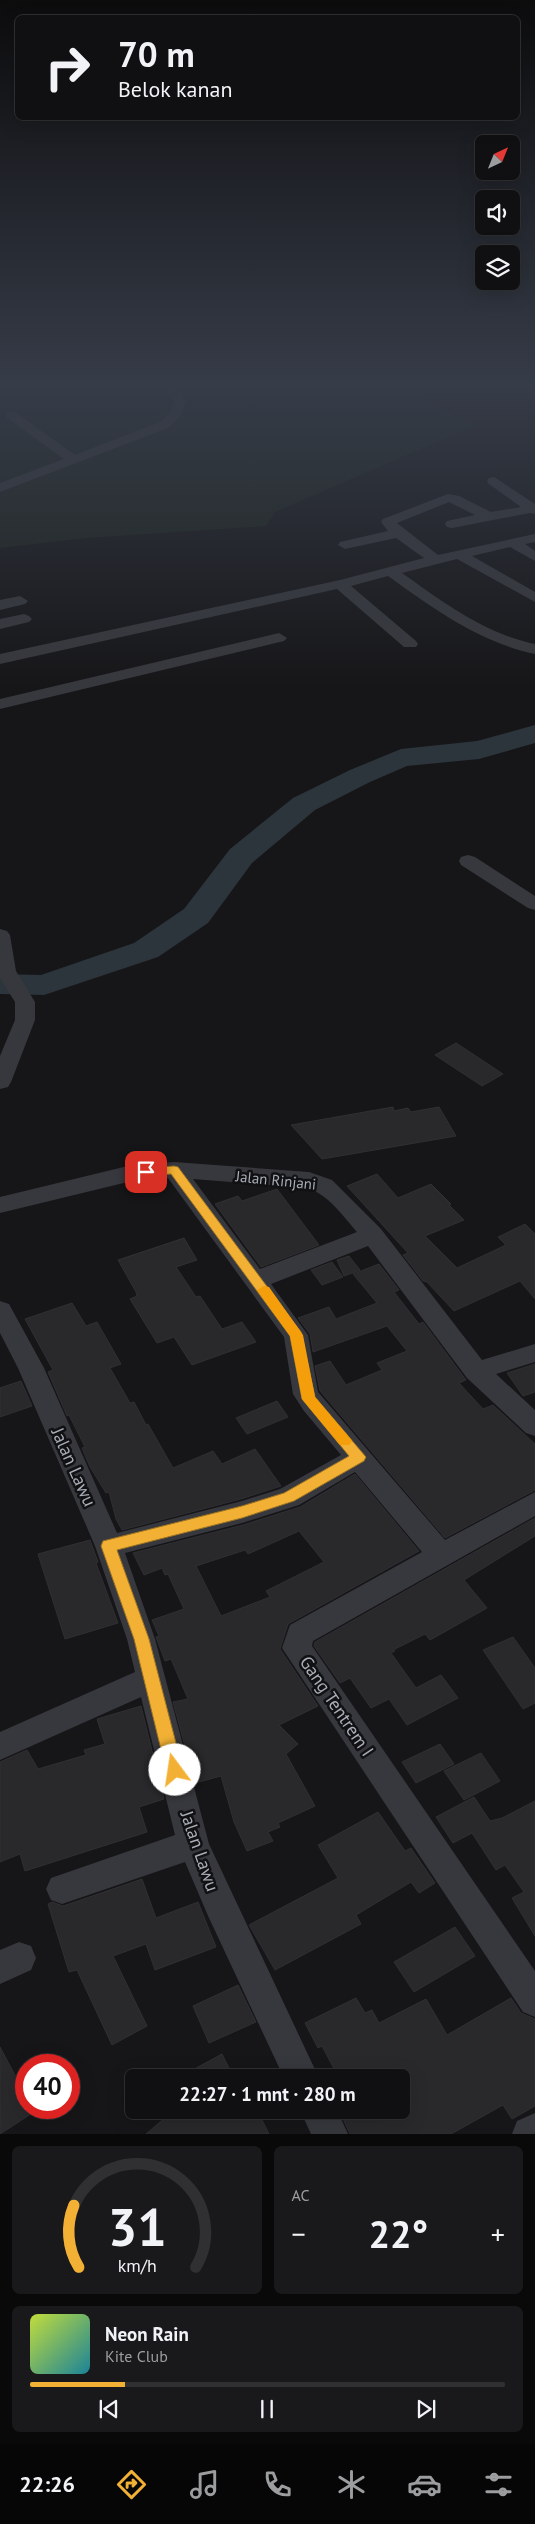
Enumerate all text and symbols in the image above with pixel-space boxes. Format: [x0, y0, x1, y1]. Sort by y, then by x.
text: 70 m [118, 31, 195, 77]
icon: right [35, 35, 100, 100]
text: Belok kanan [118, 75, 232, 103]
north arrow [475, 135, 520, 180]
map controls [475, 135, 520, 290]
button: sound [475, 190, 520, 235]
button: layers [475, 245, 520, 290]
pin [125, 1151, 167, 1193]
icon: arrive [132, 1158, 160, 1186]
street label: Jalan Rinjani [234, 1166, 317, 1194]
street label: Jalan Lawu [46, 1423, 102, 1510]
street label: Gang Tentrem I [295, 1651, 379, 1761]
position arrow [148, 1743, 200, 1795]
street label: Jalan Lawu [175, 1807, 225, 1894]
speed limit sign: 40 [15, 2054, 80, 2119]
text: 22:27 · 1 mnt · 280 m [179, 2082, 356, 2106]
text: AC [292, 2185, 310, 2205]
text: 31 [107, 2193, 166, 2260]
text: 22° [368, 2209, 428, 2258]
text: − [292, 2215, 306, 2252]
text: + [491, 2215, 505, 2252]
text: km/h [117, 2254, 156, 2277]
text: Neon Rain [105, 2322, 189, 2346]
text: Kite Club [105, 2346, 168, 2366]
icon: previous [95, 2395, 123, 2423]
icon: pause [253, 2395, 281, 2423]
icon: next [412, 2395, 440, 2423]
icon: directions [114, 2467, 149, 2502]
icon: music [187, 2467, 222, 2502]
icon: phone [260, 2467, 295, 2502]
icon: climate [334, 2467, 369, 2502]
icon: car [407, 2467, 442, 2502]
icon: filters [481, 2467, 516, 2502]
text: 22:26 [19, 2470, 75, 2498]

